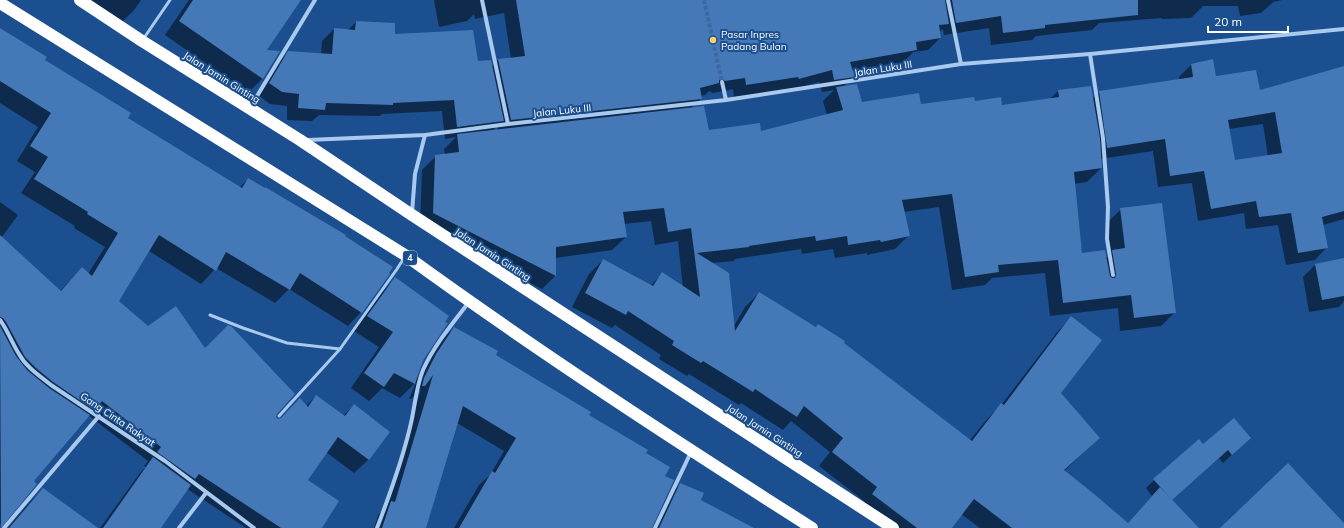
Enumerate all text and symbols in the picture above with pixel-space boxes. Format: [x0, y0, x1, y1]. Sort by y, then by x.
scale bar [1208, 8, 1288, 34]
text: 20 m [1214, 14, 1242, 29]
place label: Pasar Inpres Padang Bulan [721, 28, 787, 53]
marker: Pasar Inpres Padang Bulan [708, 35, 718, 45]
street label: Jalan Jamin Ginting [181, 48, 263, 106]
street label: Jalan Luku III [853, 57, 913, 79]
street label: Jalan Luku III [532, 101, 592, 120]
street label: Jalan Jamin Ginting [452, 225, 533, 284]
road number: 4 [403, 251, 417, 265]
street label: Gang Cinta Rakyat [78, 390, 158, 450]
street label: Jalan Jamin Ginting [724, 401, 805, 460]

